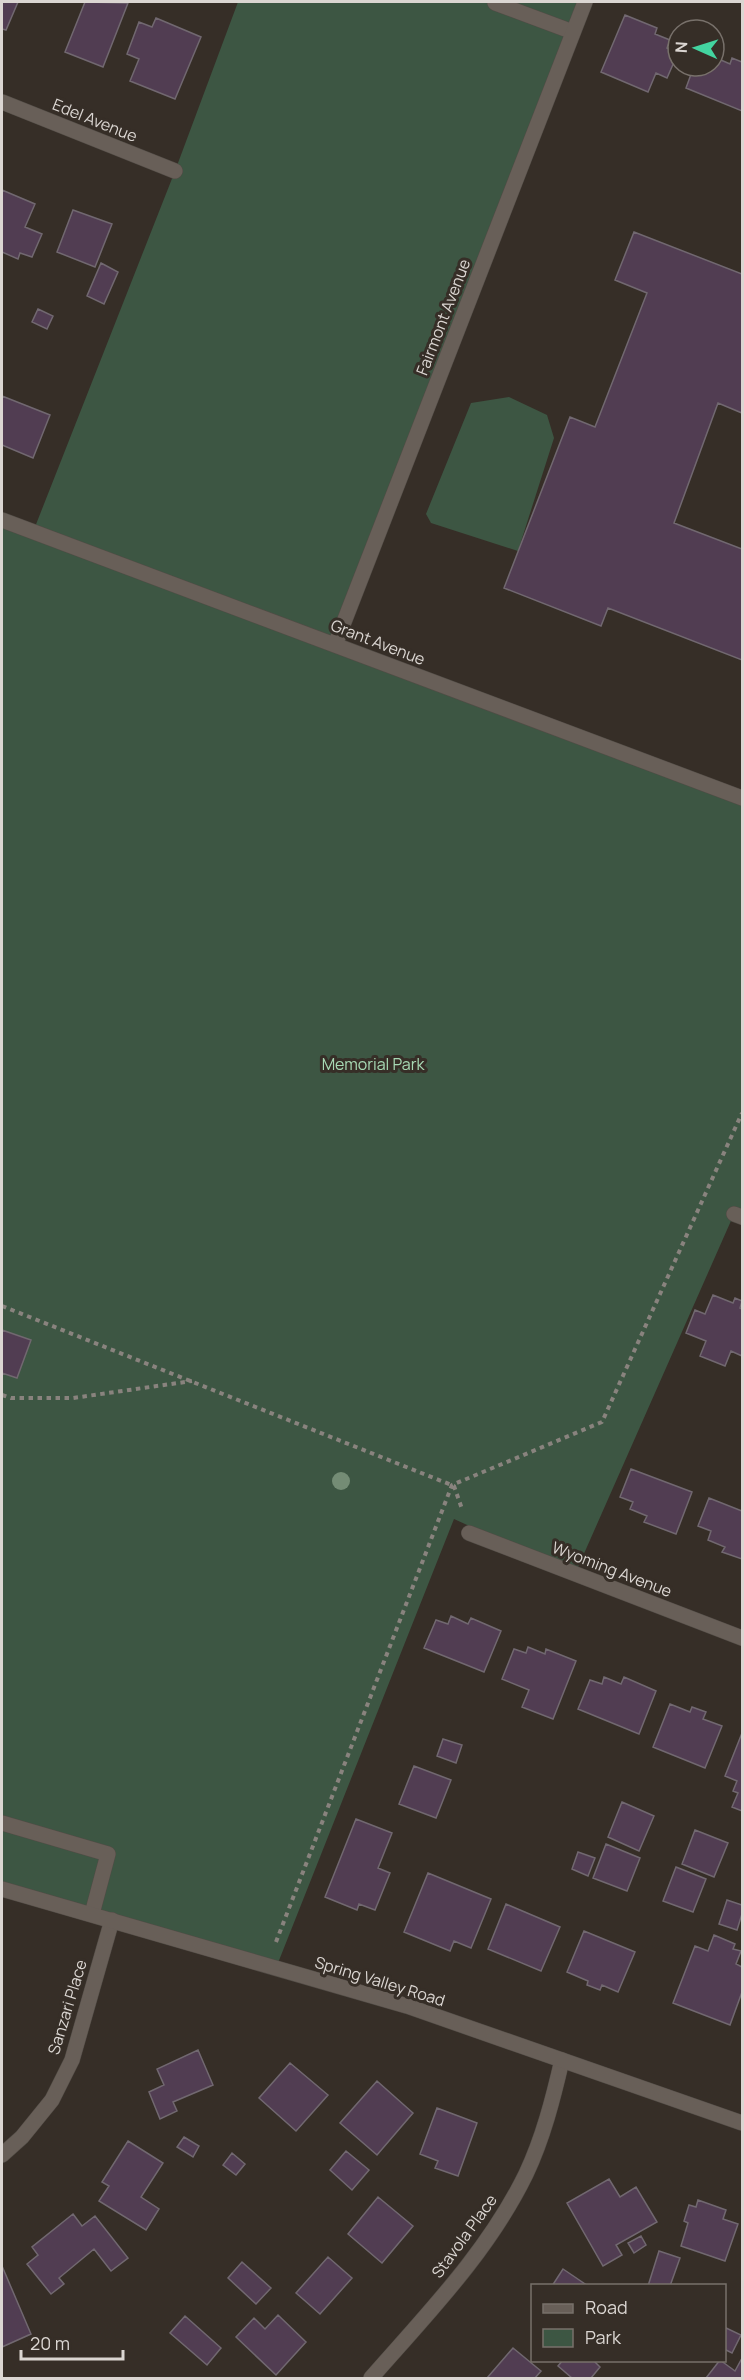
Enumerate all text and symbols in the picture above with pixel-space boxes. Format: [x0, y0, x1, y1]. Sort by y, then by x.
north arrow [666, 18, 726, 78]
text: N [670, 41, 692, 54]
street label: Edel Avenue [49, 93, 141, 147]
street label: Fairmont Avenue [411, 256, 475, 378]
street label: Grant Avenue [328, 614, 428, 670]
park label: Memorial Park [322, 1053, 425, 1075]
street label: Wyoming Avenue [549, 1536, 675, 1602]
street label: Spring Valley Road [312, 1951, 448, 2011]
street label: Sanzari Place [42, 1957, 92, 2057]
street label: Stavola Place [426, 2190, 502, 2282]
legend [531, 2284, 726, 2362]
text: Road [585, 2295, 628, 2319]
scale bar [21, 2323, 123, 2361]
text: Park [585, 2325, 622, 2349]
text: 20 m [30, 2331, 70, 2355]

